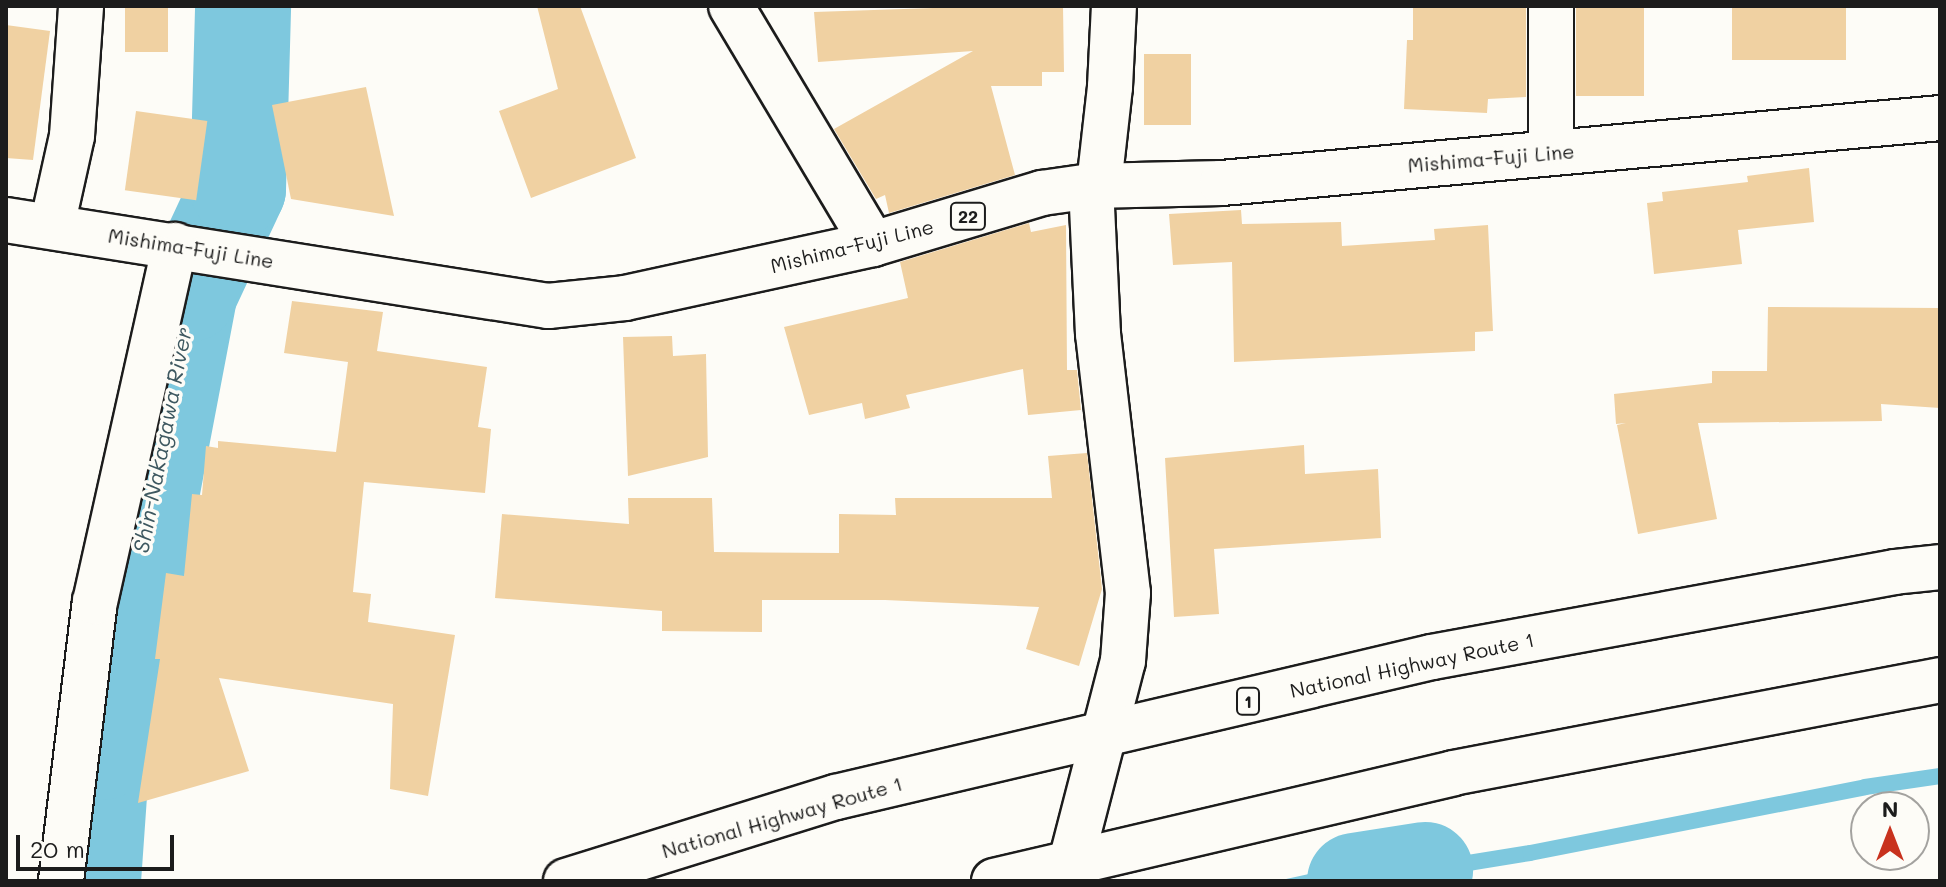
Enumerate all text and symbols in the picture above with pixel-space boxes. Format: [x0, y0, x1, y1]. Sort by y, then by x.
street label: Mishima-Fuji Line [1407, 139, 1575, 177]
road number: 22 [948, 202, 988, 230]
street label: Mishima-Fuji Line [768, 214, 936, 278]
street label: Mishima-Fuji Line [106, 223, 276, 273]
water label: Shin-Nakagawa River [127, 325, 197, 555]
street label: National Highway Route 1 [1288, 627, 1536, 703]
road number: 1 [1236, 687, 1260, 715]
street label: National Highway Route 1 [659, 771, 905, 863]
north arrow [1850, 791, 1930, 871]
text: N [1882, 794, 1898, 823]
scale bar [20, 819, 178, 869]
text: 20 m [30, 833, 85, 864]

